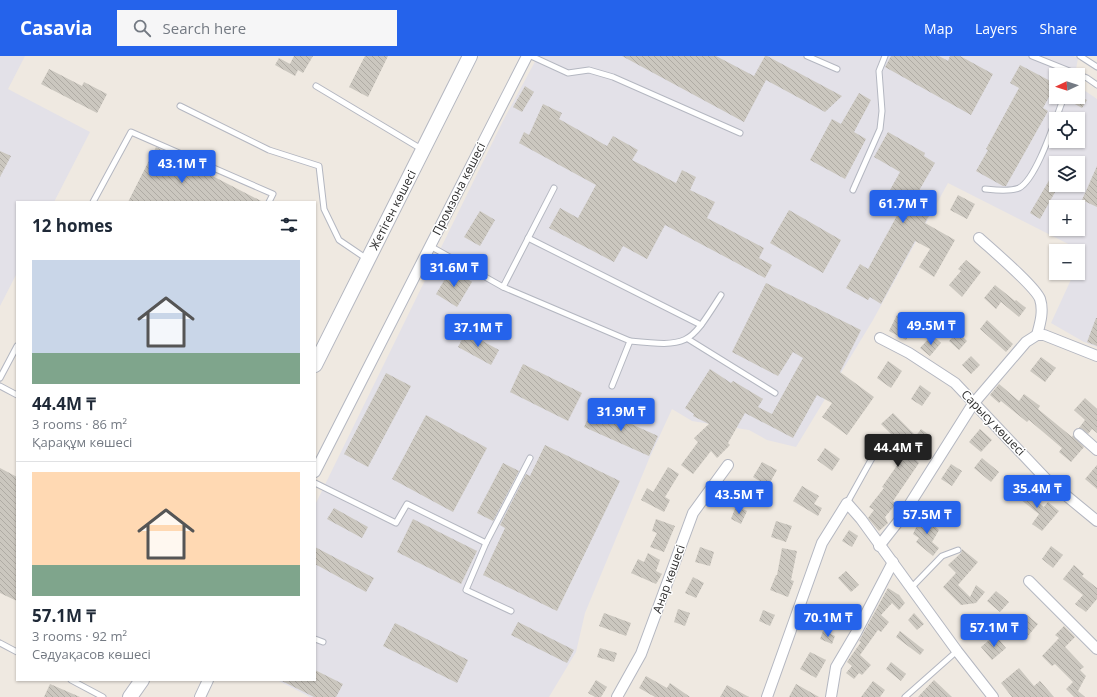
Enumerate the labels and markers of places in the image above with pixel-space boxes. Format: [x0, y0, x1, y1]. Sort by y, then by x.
pin: 43.1M ₸ [145, 150, 219, 184]
pin: 61.7M ₸ [866, 190, 940, 224]
pin: 31.6M ₸ [417, 254, 491, 288]
pin: 49.5M ₸ [894, 312, 968, 346]
pin: 37.1M ₸ [441, 314, 515, 348]
pin: 31.9M ₸ [584, 398, 658, 432]
pin: 44.4M ₸ [861, 434, 935, 468]
pin: 35.4M ₸ [1000, 475, 1074, 509]
pin: 43.5M ₸ [702, 481, 776, 515]
pin: 57.5M ₸ [890, 501, 964, 535]
pin: 70.1M ₸ [791, 604, 865, 638]
pin: 57.1M ₸ [957, 614, 1031, 648]

